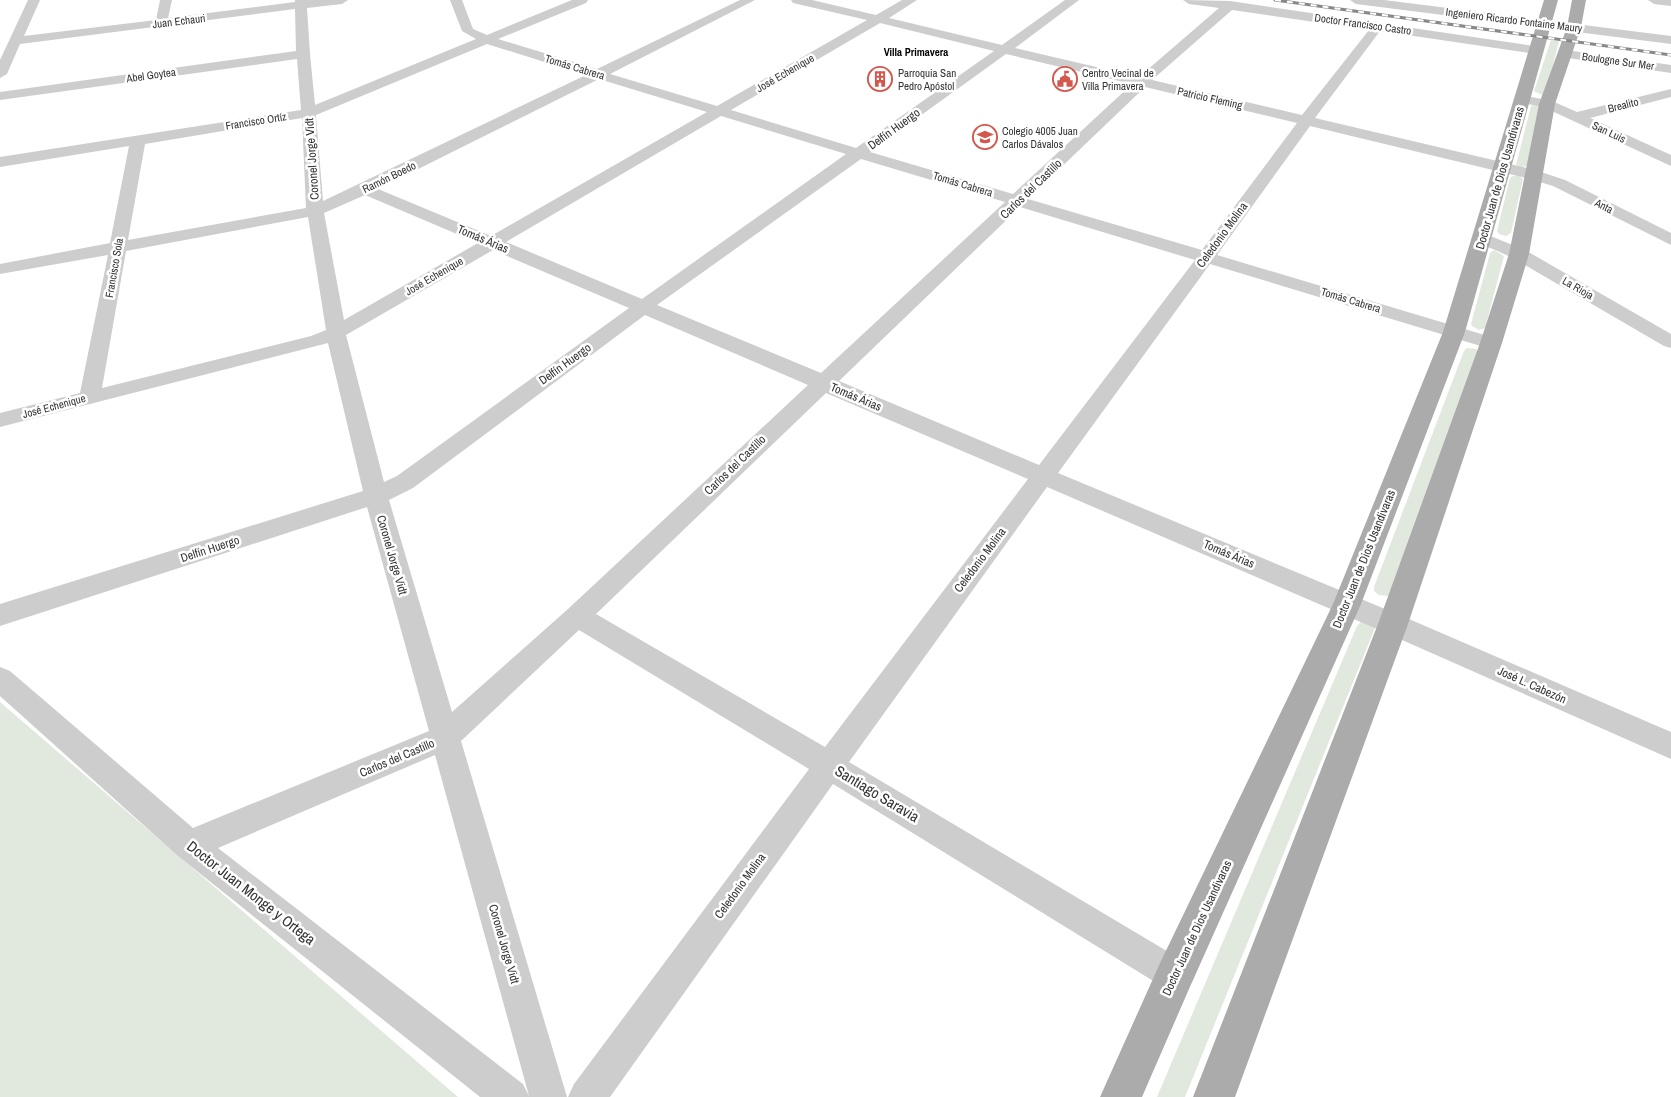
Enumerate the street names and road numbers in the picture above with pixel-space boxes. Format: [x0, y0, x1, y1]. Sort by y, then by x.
street label: Ingeniero Ricardo Fontaine Maury [1445, 5, 1584, 35]
street label: Doctor Francisco Castro [1314, 10, 1412, 38]
street label: Juan Echauri [152, 11, 206, 31]
street label: Boulogne Sur Mer [1581, 49, 1655, 73]
street label: Tomás Cabrera [543, 51, 607, 83]
street label: José Echenique [753, 51, 817, 95]
street label: Abel Goytea [124, 65, 177, 86]
street label: Patricio Fleming [1176, 84, 1244, 112]
street label: Brealito [1606, 94, 1640, 116]
street label: Delfín Huergo [865, 105, 923, 153]
street label: Doctor Juan de Dios Usandivaras [1472, 105, 1528, 251]
street label: Francisco Ortíz [224, 109, 288, 133]
street label: Coronel Jorge Vidt [301, 117, 323, 200]
street label: San Luis [1590, 118, 1629, 146]
street label: Carlos del Castillo [997, 156, 1065, 222]
street label: Ramón Boedo [360, 158, 418, 196]
street label: Tomás Cabrera [931, 168, 995, 200]
street label: Anta [1592, 195, 1615, 216]
street label: Celedonio Molina [1193, 199, 1251, 271]
street label: Tomás Árias [455, 221, 511, 257]
street label: Francisco Sola [102, 237, 126, 299]
street label: José Echenique [402, 254, 466, 298]
street label: La Rioja [1560, 274, 1596, 302]
street label: Tomás Cabrera [1319, 284, 1383, 316]
street label: Delfín Huergo [536, 340, 594, 388]
street label: Tomás Árias [828, 379, 884, 415]
street label: José Echenique [21, 391, 87, 421]
street label: Carlos del Castillo [701, 432, 769, 498]
street label: Doctor Juan de Dios Usandivaras [1329, 487, 1399, 630]
street label: Coronel Jorge Vidt [373, 513, 411, 597]
street label: Celedonio Molina [950, 524, 1010, 596]
street label: Delfín Huergo [179, 532, 241, 566]
street label: Tomás Árias [1201, 536, 1257, 572]
street label: José L. Cabezón [1495, 663, 1569, 707]
street label: Carlos del Castillo [357, 735, 437, 781]
street label: Santiago Saravia [831, 760, 924, 827]
street label: Doctor Juan Monge y Ortega [183, 836, 320, 950]
street label: Celedonio Molina [711, 850, 769, 922]
street label: Doctor Juan de Dios Usandivaras [1159, 858, 1235, 998]
street label: Coronel Jorge Vidt [485, 902, 523, 986]

